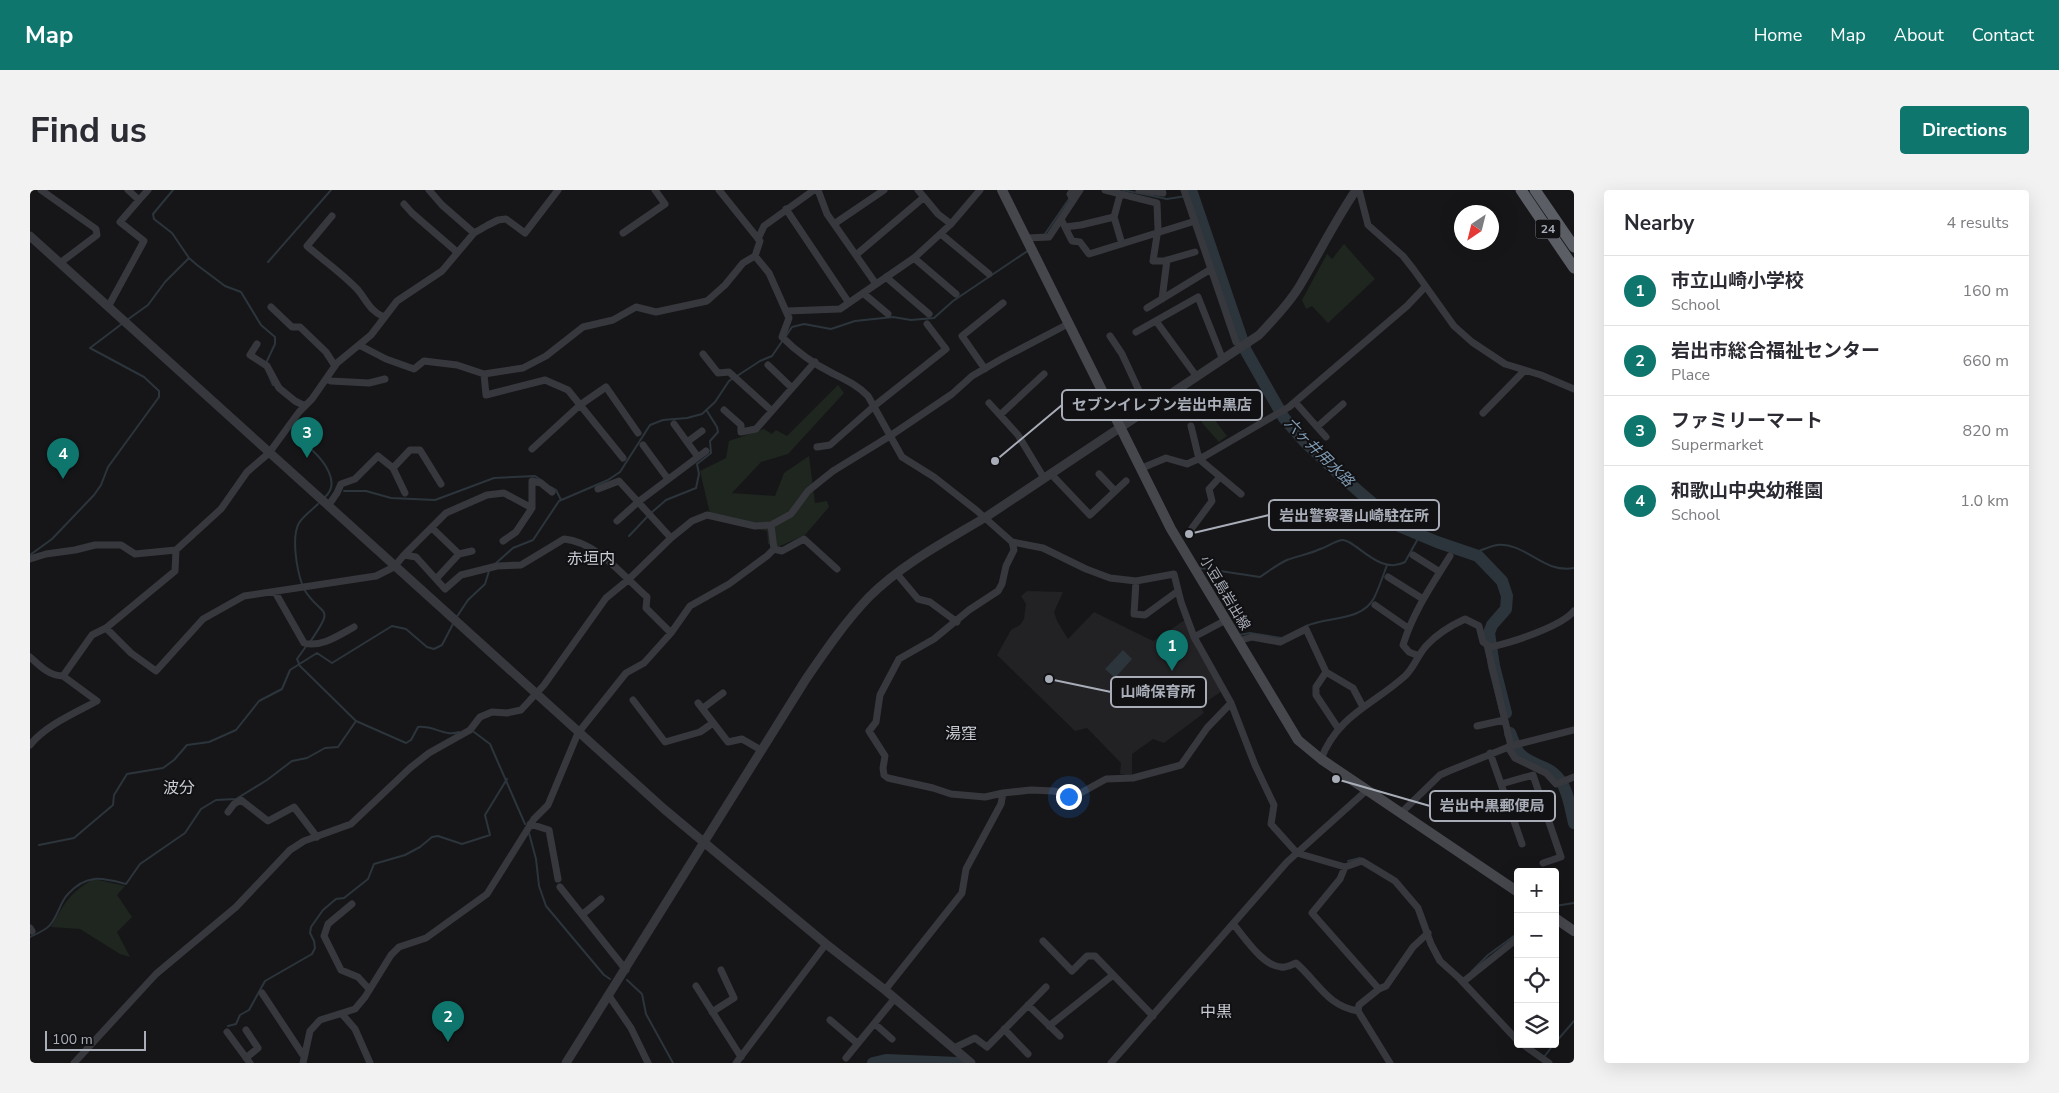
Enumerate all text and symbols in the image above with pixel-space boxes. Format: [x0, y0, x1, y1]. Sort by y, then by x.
text: Map [25, 19, 73, 51]
text: Home [1754, 23, 1802, 47]
text: Map [1830, 23, 1866, 47]
text: About [1894, 23, 1944, 47]
text: Contact [1972, 23, 2034, 47]
button: Directions [1900, 106, 2029, 154]
text: Find us [30, 107, 147, 154]
north arrow [1454, 205, 1499, 250]
text: Nearby [1624, 209, 1694, 237]
text: 4 results [1947, 212, 2009, 234]
road number: 24 [1536, 220, 1560, 238]
text: 市立山崎小学校 [1671, 268, 1804, 294]
text: 1 [1635, 280, 1645, 302]
text: 160 m [1962, 280, 2009, 302]
text: School [1671, 294, 1720, 316]
text: 岩出市総合福祉センター [1671, 338, 1880, 364]
text: 2 [1635, 350, 1645, 372]
text: 660 m [1962, 350, 2009, 372]
text: Place [1671, 364, 1710, 386]
callout: セブンイレブン岩出中黒店 [1062, 390, 1262, 420]
text: セブンイレブン岩出中黒店 [1072, 395, 1252, 415]
text: ファミリーマート [1671, 408, 1823, 434]
water label: 六ヶ井用水路 [1280, 413, 1359, 492]
pin: 3 [291, 417, 323, 458]
text: 3 [1635, 420, 1645, 442]
text: 820 m [1962, 420, 2009, 442]
text: Supermarket [1671, 434, 1763, 456]
pin: 4 [47, 438, 79, 479]
text: 和歌山中央幼稚園 [1671, 478, 1823, 504]
text: 4 [1635, 490, 1645, 512]
text: 1.0 km [1960, 490, 2009, 512]
callout: 岩出警察署山崎駐在所 [1269, 500, 1439, 530]
text: School [1671, 504, 1720, 526]
text: 岩出警察署山崎駐在所 [1279, 506, 1429, 526]
district label: 赤垣内 [567, 548, 615, 570]
street label: 小豆島岩出線 [1195, 552, 1255, 634]
pin: 1 [1156, 630, 1188, 671]
callout: 山崎保育所 [1111, 677, 1206, 707]
text: 山崎保育所 [1120, 682, 1196, 702]
district label: 湯窪 [945, 723, 977, 745]
district label: 波分 [163, 777, 195, 799]
your location [1056, 784, 1082, 810]
callout: 岩出中黒郵便局 [1430, 791, 1555, 821]
text: 岩出中黒郵便局 [1439, 796, 1545, 816]
map controls [1514, 868, 1559, 1048]
button: + [1514, 868, 1559, 913]
button: − [1514, 913, 1559, 958]
button: locate [1514, 958, 1559, 1003]
pin: 2 [432, 1001, 464, 1042]
district label: 中黒 [1200, 1001, 1232, 1023]
button: layers [1514, 1003, 1559, 1048]
scale bar [45, 1028, 146, 1051]
text: 100 m [52, 1030, 93, 1049]

